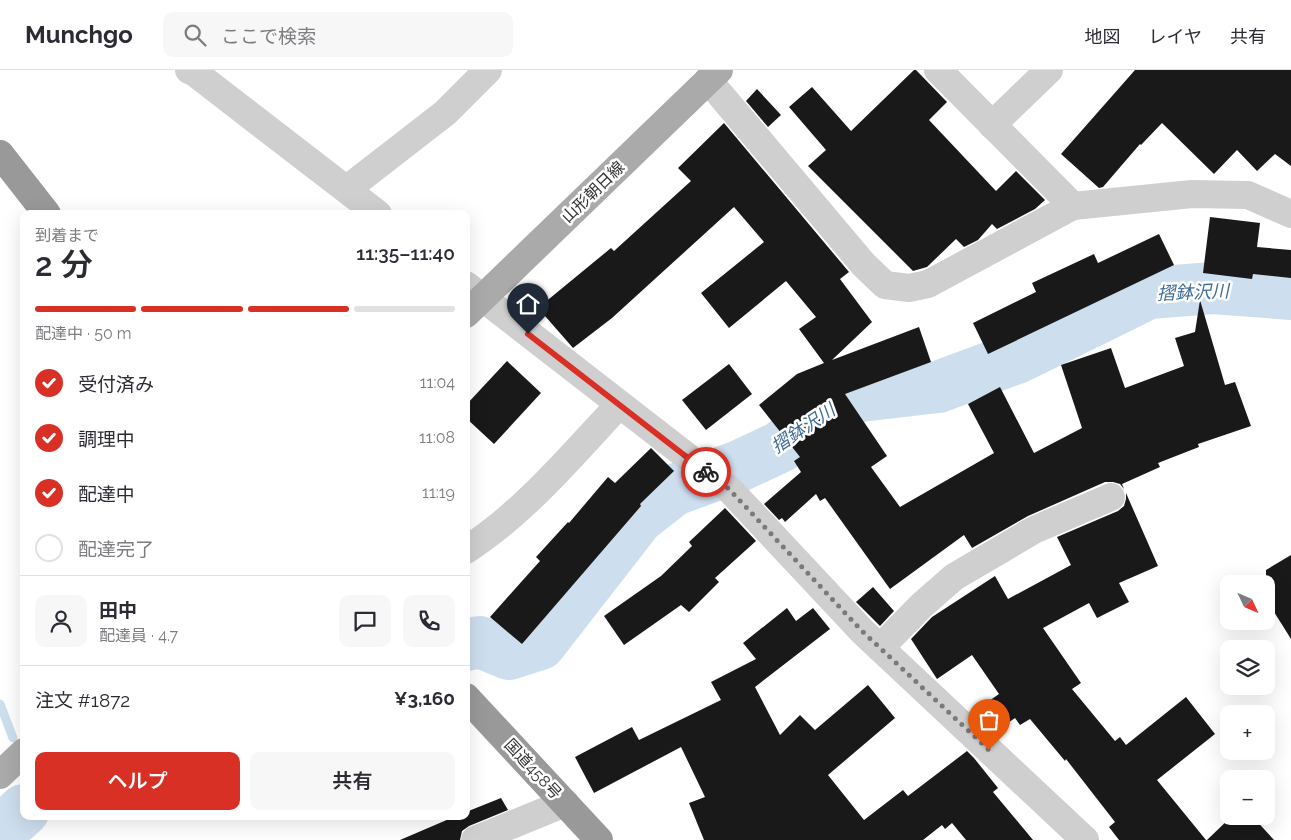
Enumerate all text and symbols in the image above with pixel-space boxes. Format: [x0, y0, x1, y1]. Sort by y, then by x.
search box [163, 12, 513, 57]
text: Munchgo [25, 20, 133, 49]
icon: search [181, 21, 209, 49]
text: ここで検索 [221, 25, 316, 47]
text: 地図 [1085, 26, 1121, 47]
text: レイヤ [1149, 26, 1202, 47]
text: 共有 [1230, 26, 1266, 47]
street label: 山形朝日線 [558, 157, 628, 227]
text: 到着まで [35, 226, 99, 245]
text: 11:35–11:40 [356, 242, 455, 264]
text: 2 分 [35, 246, 92, 283]
water label: 摺鉢沢川 [1157, 280, 1231, 304]
pin [507, 283, 549, 334]
icon: home [514, 290, 542, 318]
text: 配達中 · 50 m [35, 324, 131, 343]
icon: check [35, 369, 63, 397]
text: 受付済み [78, 373, 154, 395]
text: 11:04 [420, 373, 455, 392]
water label: 摺鉢沢川 [767, 398, 840, 457]
icon: check [35, 424, 63, 452]
text: 調理中 [78, 428, 135, 450]
text: 11:08 [419, 428, 455, 447]
courier [681, 447, 731, 497]
icon: bike [692, 458, 720, 486]
icon: check [35, 479, 63, 507]
text: 配達中 [78, 483, 135, 505]
text: 11:19 [422, 483, 455, 502]
text: 配達完了 [78, 538, 154, 560]
north arrow [1220, 575, 1275, 630]
map controls [1220, 575, 1275, 825]
button: person [35, 595, 87, 647]
button: chat [339, 595, 391, 647]
button: phone [403, 595, 455, 647]
text: 田中 [99, 599, 137, 621]
text: 配達員 · 4.7 [99, 626, 178, 645]
button: layers [1220, 640, 1275, 695]
text: ¥3,160 [394, 687, 455, 709]
text: 注文 #1872 [35, 689, 130, 711]
pin [968, 699, 1010, 750]
button: + [1220, 705, 1275, 760]
icon: bag [975, 706, 1003, 734]
street label: 国道458号 [500, 735, 566, 803]
button: ヘルプ [35, 752, 240, 810]
button: 共有 [250, 752, 455, 810]
button: − [1220, 770, 1275, 825]

